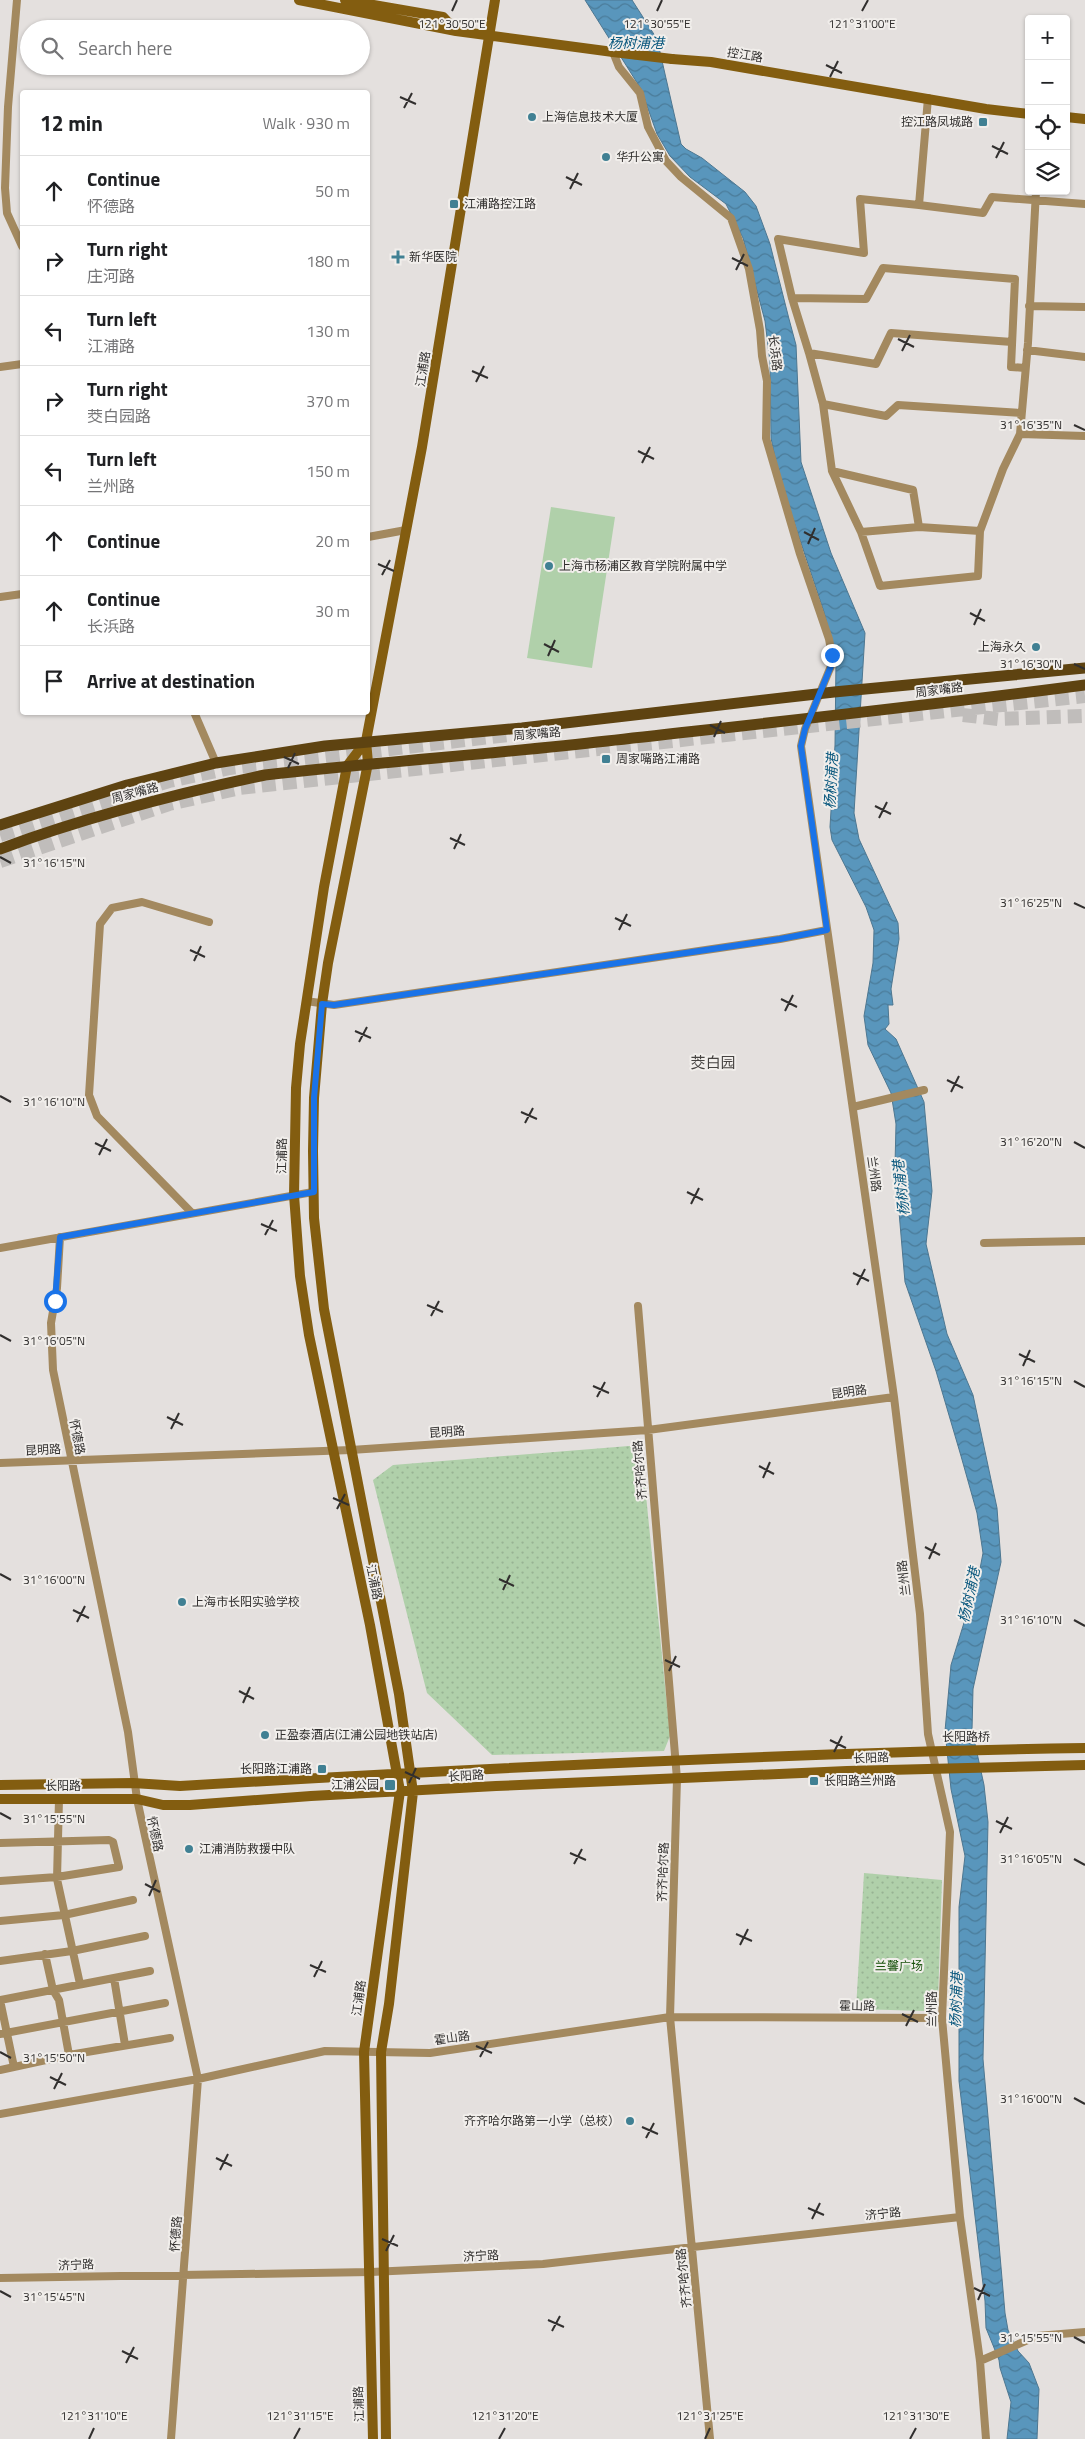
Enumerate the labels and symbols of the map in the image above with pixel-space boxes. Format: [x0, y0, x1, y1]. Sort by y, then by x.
text: 121°30'50"E [418, 14, 486, 33]
text: 121°30'55"E [623, 14, 691, 33]
text: 121°31'00"E [828, 14, 896, 33]
water label: 杨树浦港 [608, 32, 666, 53]
street label: 控江路 [726, 42, 764, 67]
place label: 上海信息技术大厦 [542, 107, 638, 126]
marker: 上海信息技术大厦 [526, 111, 538, 123]
place label: 控江路凤城路 [901, 112, 973, 131]
marker: 控江路凤城路 [977, 116, 989, 128]
place label: 华升公寓 [616, 147, 664, 166]
marker: 华升公寓 [600, 151, 612, 163]
place label: 江浦路控江路 [464, 194, 536, 213]
marker: 江浦路控江路 [448, 198, 460, 210]
place label: 新华医院 [409, 247, 457, 266]
marker: 新华医院 [391, 250, 405, 264]
street label: 长浜路 [764, 334, 787, 372]
street label: 江浦路 [410, 350, 435, 388]
text: 31°16'35"N [1000, 415, 1062, 434]
place label: 上海市杨浦区教育学院附属中学 [559, 556, 727, 575]
marker: 上海市杨浦区教育学院附属中学 [543, 560, 555, 572]
place label: 上海永久 [978, 637, 1026, 656]
marker: 上海永久 [1030, 641, 1042, 653]
route end [821, 644, 844, 667]
text: 31°16'30"N [1000, 654, 1062, 673]
street label: 周家嘴路 [914, 677, 964, 702]
street label: 周家嘴路 [512, 722, 562, 745]
place label: 周家嘴路江浦路 [616, 749, 700, 768]
water label: 杨树浦港 [819, 750, 843, 809]
marker: 周家嘴路江浦路 [600, 753, 612, 765]
street label: 周家嘴路 [109, 777, 161, 808]
text: 31°16'15"N [23, 853, 85, 872]
text: 31°16'25"N [1000, 893, 1062, 912]
district label: 茭白园 [690, 1051, 736, 1074]
text: 31°16'10"N [23, 1092, 85, 1111]
text: 31°16'20"N [1000, 1132, 1062, 1151]
street label: 江浦路 [272, 1138, 291, 1174]
street label: 兰州路 [863, 1155, 886, 1193]
water label: 杨树浦港 [887, 1157, 914, 1217]
route start [44, 1290, 67, 1313]
text: 31°16'05"N [23, 1331, 85, 1350]
text: 31°16'15"N [1000, 1371, 1062, 1390]
street label: 昆明路 [830, 1380, 868, 1403]
street label: 怀德路 [65, 1417, 90, 1456]
street label: 昆明路 [428, 1421, 466, 1442]
street label: 昆明路 [24, 1439, 61, 1460]
street label: 齐齐哈尔路 [627, 1439, 652, 1501]
street label: 兰州路 [892, 1559, 915, 1597]
street label: 江浦路 [361, 1562, 388, 1601]
water label: 杨树浦港 [952, 1563, 985, 1624]
text: 31°16'00"N [23, 1570, 85, 1589]
place label: 上海市长阳实验学校 [192, 1592, 300, 1611]
marker: 上海市长阳实验学校 [176, 1596, 188, 1608]
text: 31°16'10"N [1000, 1610, 1062, 1629]
place label: 正盈泰酒店(江浦公园地铁站店) [275, 1725, 437, 1744]
street label: 长阳路桥 [942, 1727, 990, 1746]
marker: 正盈泰酒店(江浦公园地铁站店) [259, 1729, 271, 1741]
street label: 长阳路 [853, 1747, 889, 1768]
place label: 长阳路江浦路 [240, 1759, 312, 1778]
marker: 长阳路江浦路 [316, 1763, 328, 1775]
street label: 长阳路 [447, 1765, 485, 1786]
place label: 长阳路兰州路 [824, 1771, 896, 1790]
place label: 江浦公园 [331, 1775, 379, 1794]
marker: 长阳路兰州路 [808, 1775, 820, 1787]
street label: 长阳路 [45, 1776, 81, 1795]
marker: 江浦公园 [383, 1778, 397, 1792]
text: 31°15'55"N [23, 1809, 85, 1828]
street label: 怀德路 [142, 1814, 169, 1853]
place label: 江浦消防救援中队 [199, 1839, 295, 1858]
street label: 齐齐哈尔路 [652, 1842, 673, 1902]
marker: 江浦消防救援中队 [183, 1843, 195, 1855]
text: 31°16'05"N [1000, 1849, 1062, 1868]
park label: 兰馨广场 [875, 1956, 923, 1975]
water label: 杨树浦港 [944, 1970, 967, 2028]
street label: 江浦路 [347, 1979, 370, 2017]
street label: 兰州路 [922, 1991, 941, 2027]
street label: 霍山路 [839, 1996, 875, 2015]
street label: 霍山路 [433, 2026, 471, 2049]
text: 31°15'50"N [23, 2048, 85, 2067]
text: 31°16'00"N [1000, 2089, 1062, 2108]
place label: 齐齐哈尔路第一小学（总校） [464, 2111, 620, 2130]
marker: 齐齐哈尔路第一小学（总校） [624, 2115, 636, 2127]
street label: 济宁路 [864, 2202, 902, 2225]
street label: 怀德路 [165, 2215, 186, 2253]
street label: 济宁路 [462, 2245, 499, 2266]
street label: 齐齐哈尔路 [671, 2247, 696, 2309]
street label: 济宁路 [58, 2254, 94, 2275]
text: 31°15'45"N [23, 2287, 85, 2306]
text: 31°15'55"N [1000, 2328, 1062, 2347]
street label: 江浦路 [348, 2386, 369, 2422]
text: 121°31'10"E [60, 2406, 128, 2425]
text: 121°31'15"E [266, 2406, 334, 2425]
text: 121°31'20"E [471, 2406, 539, 2425]
text: 121°31'25"E [676, 2406, 744, 2425]
text: 121°31'30"E [882, 2406, 950, 2425]

